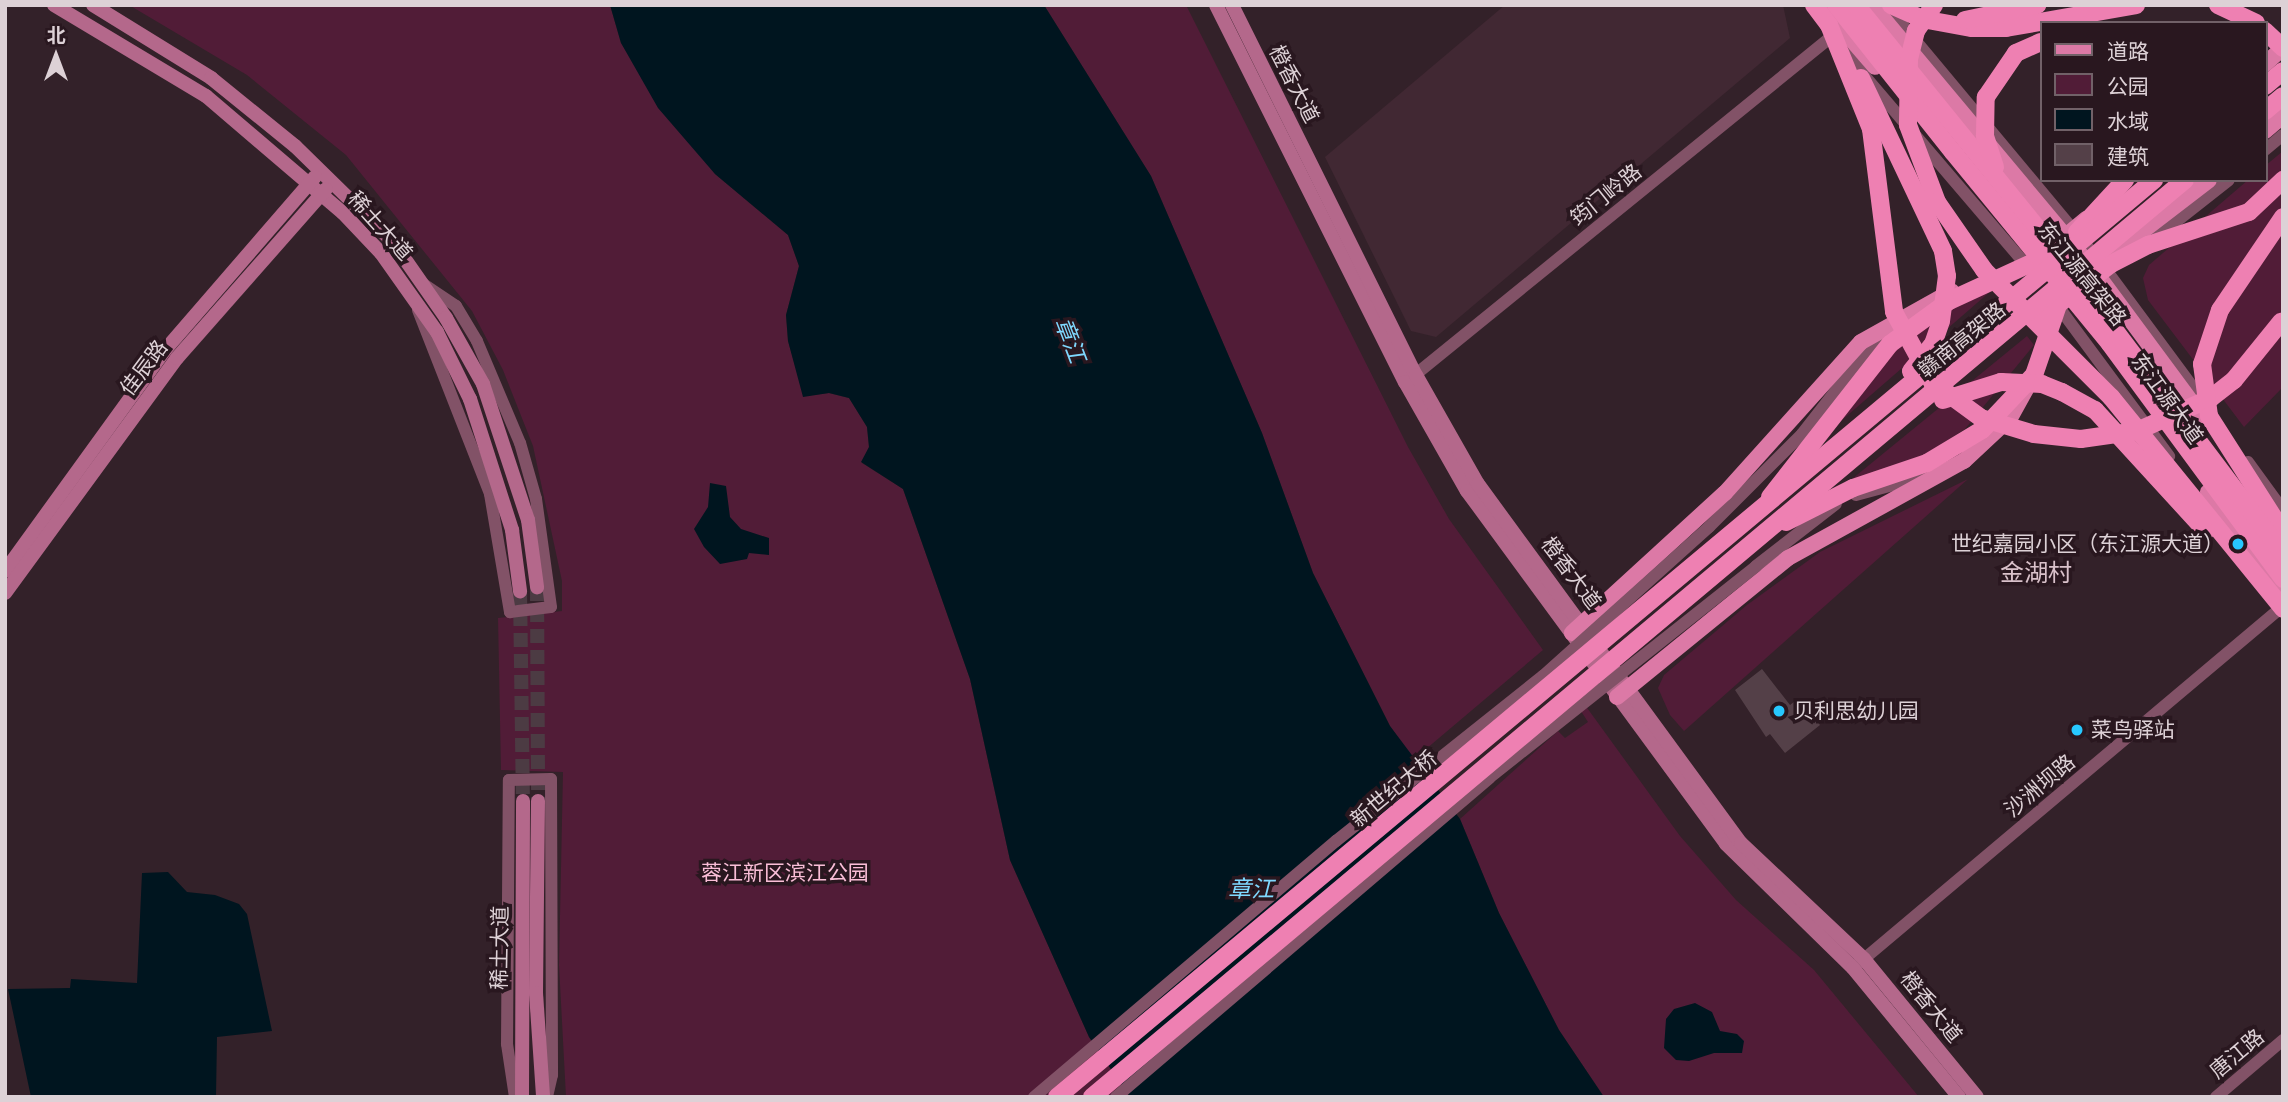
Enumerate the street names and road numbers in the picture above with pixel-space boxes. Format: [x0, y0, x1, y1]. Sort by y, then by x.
street label: 橙香大道 [1264, 41, 1324, 127]
street label: 筠门岭路 [1565, 159, 1647, 231]
street label: 稀土大道 [343, 186, 417, 266]
street label: 东江源高架路 [2033, 217, 2131, 331]
street label: 赣南高架路 [1913, 297, 2011, 383]
street label: 佳辰路 [115, 335, 173, 401]
street label: 东江源大道 [2126, 349, 2208, 449]
street label: 橙香大道 [1536, 532, 1606, 614]
street label: 新世纪大桥 [1346, 746, 1442, 832]
street label: 沙洲坝路 [2000, 749, 2080, 823]
street label: 稀土大道 [487, 906, 513, 990]
street label: 橙香大道 [1895, 966, 1967, 1048]
street label: 唐江路 [2205, 1024, 2269, 1084]

